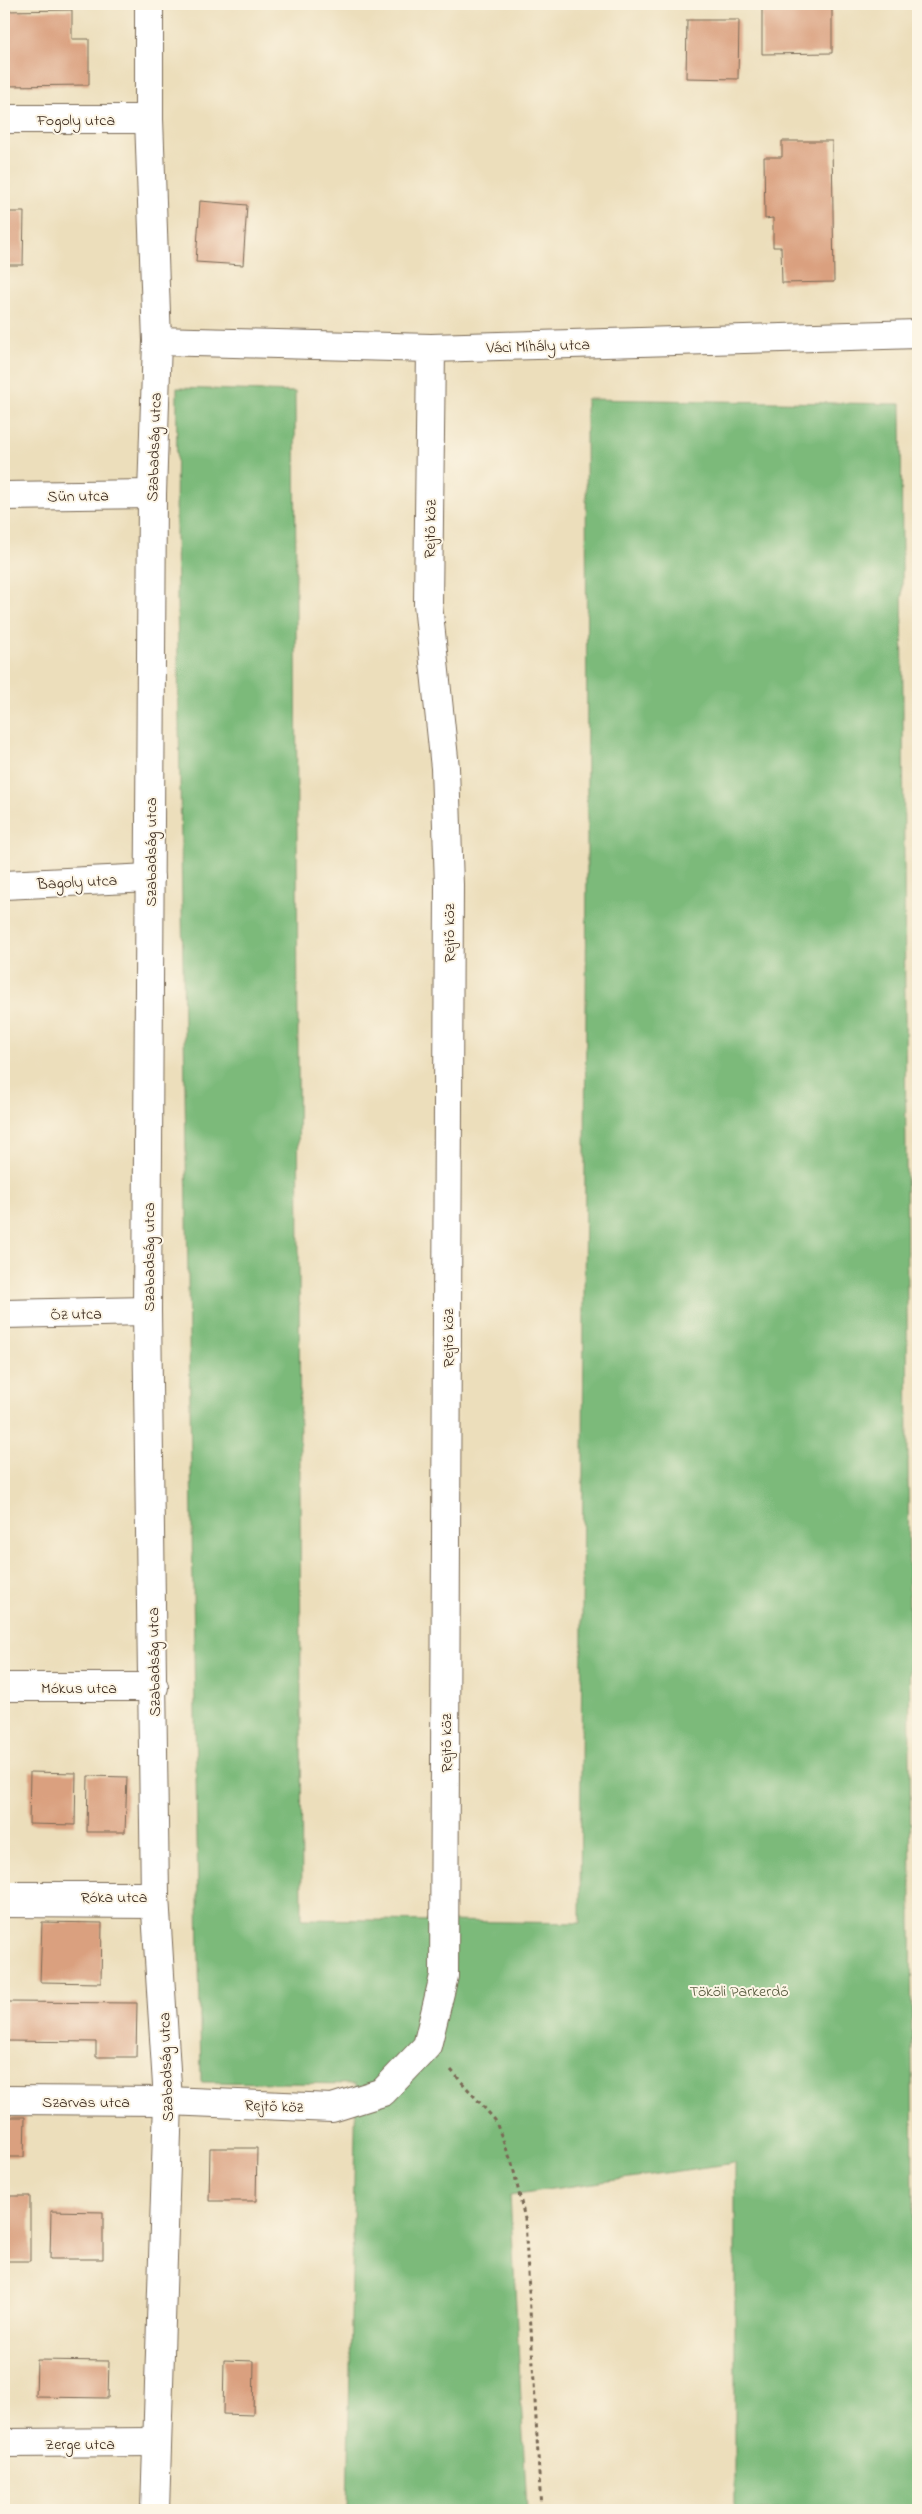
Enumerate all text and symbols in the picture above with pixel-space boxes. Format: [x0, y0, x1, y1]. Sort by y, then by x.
street label: Fogoly utca [36, 109, 115, 133]
street label: Váci Mihály utca [485, 333, 590, 361]
street label: Szabadság utca [141, 392, 169, 502]
street label: Sün utca [47, 484, 109, 510]
street label: Rejtő köz [418, 499, 444, 559]
street label: Szabadság utca [140, 797, 164, 907]
street label: Bagoly utca [35, 869, 118, 897]
street label: Rejtő köz [438, 903, 462, 962]
street label: Szabadság utca [138, 1202, 162, 1312]
street label: Őz utca [50, 1303, 102, 1327]
street label: Rejtő köz [437, 1308, 461, 1367]
street label: Szabadság utca [142, 1607, 168, 1717]
street label: Mókus utca [41, 1677, 117, 1701]
street label: Rejtő köz [435, 1713, 459, 1772]
street label: Róka utca [81, 1886, 147, 1910]
park label: Tököli Parkerdő [689, 1980, 789, 2004]
street label: Szabadság utca [153, 2012, 181, 2122]
street label: Szarvas utca [42, 2091, 130, 2115]
street label: Rejtő köz [244, 2094, 304, 2120]
street label: Zerge utca [45, 2433, 115, 2457]

